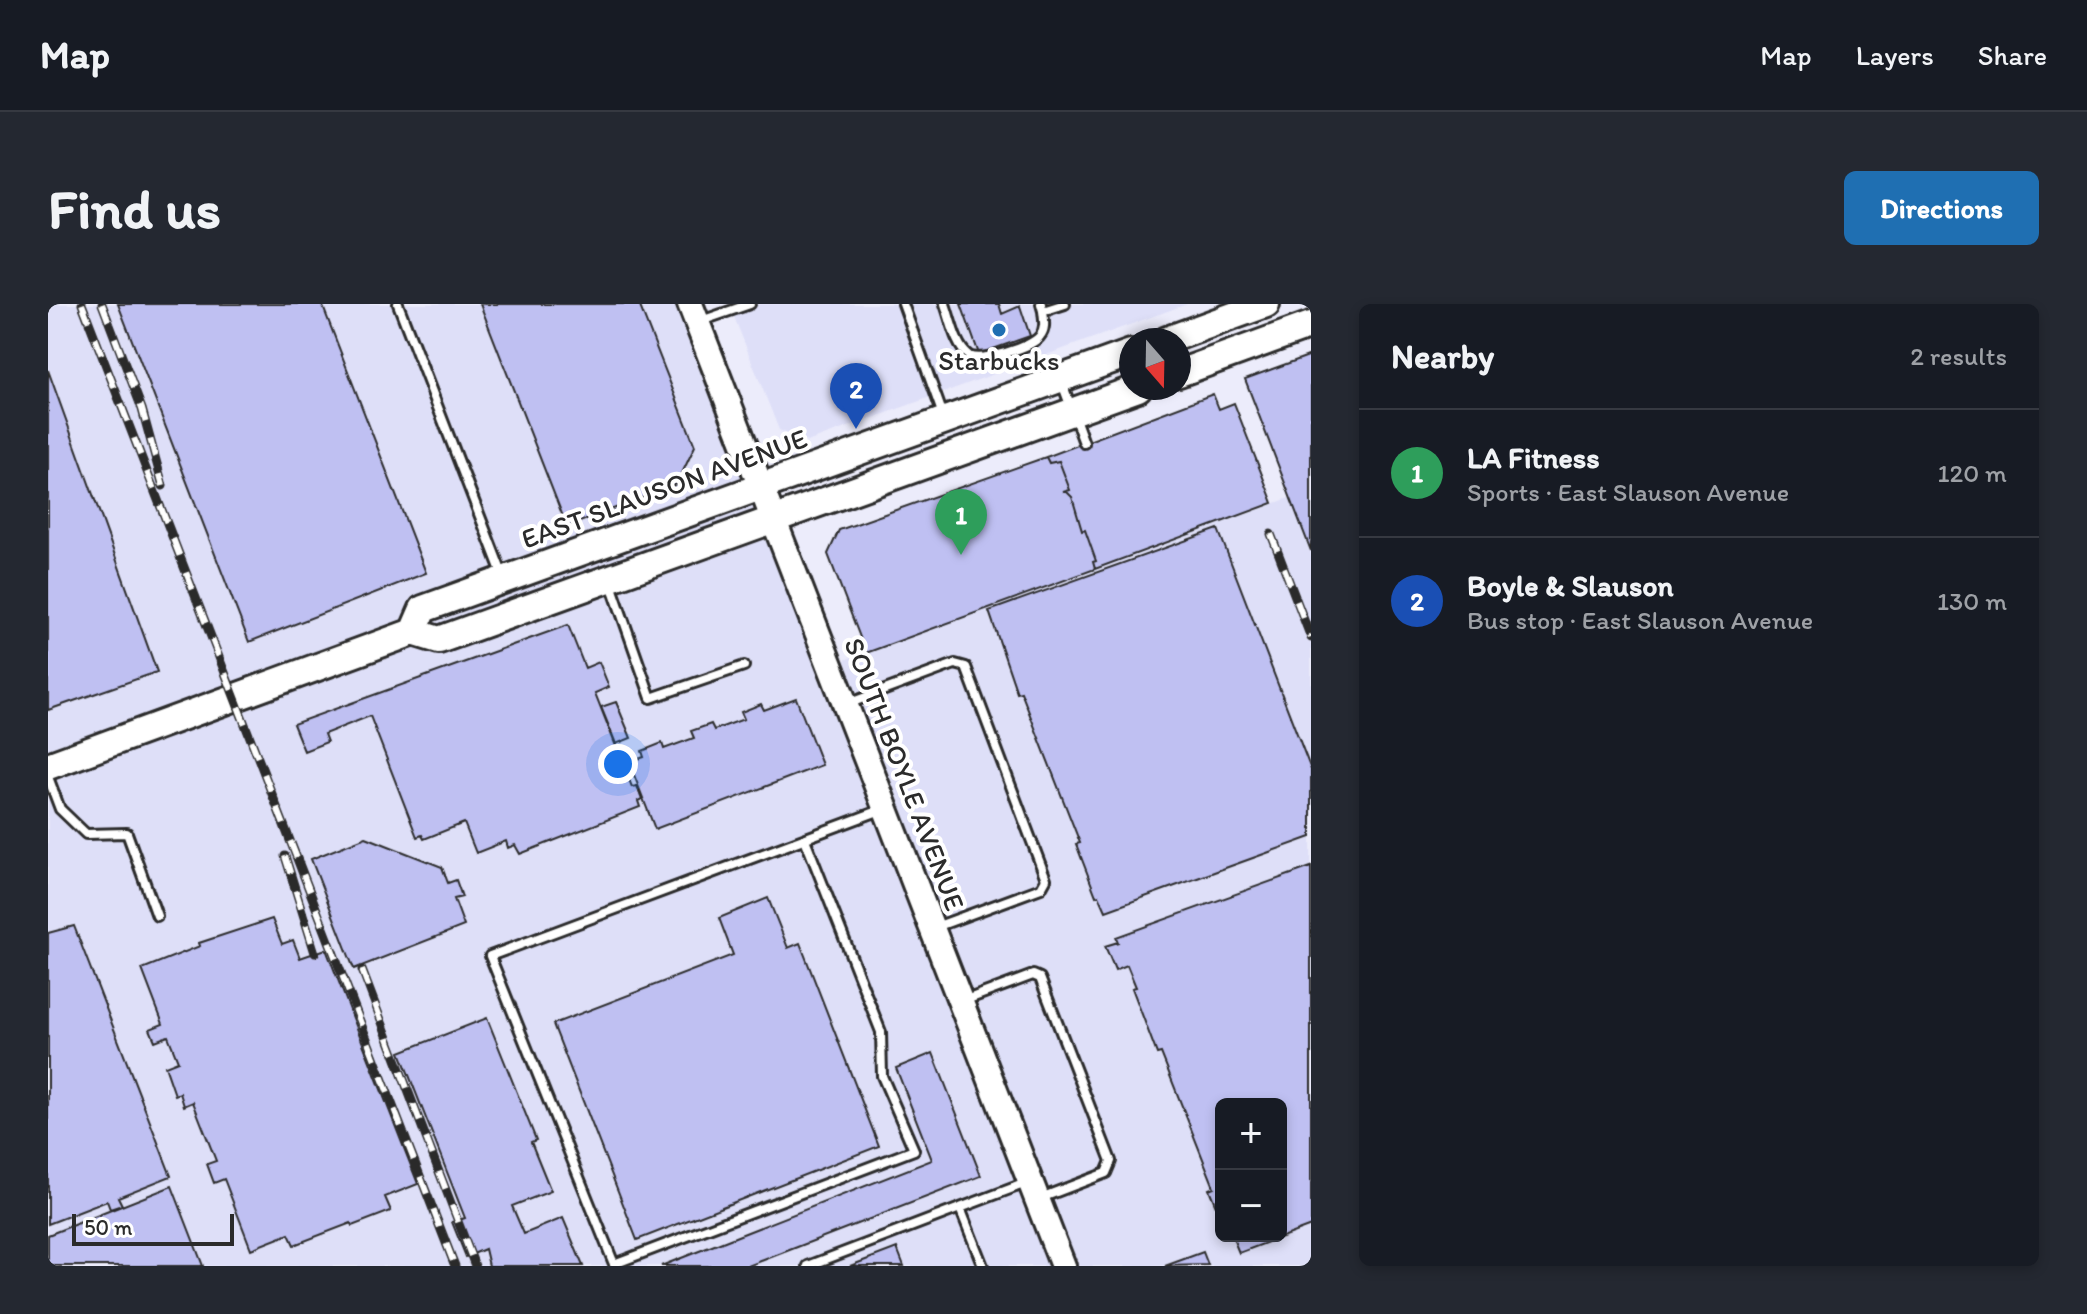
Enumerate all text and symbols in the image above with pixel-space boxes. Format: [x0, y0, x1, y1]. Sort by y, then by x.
text: Map [40, 32, 110, 78]
text: Map [1760, 38, 1812, 72]
text: Layers [1856, 38, 1934, 72]
text: Share [1978, 38, 2047, 72]
button: Directions [1844, 171, 2039, 245]
text: Find us [48, 175, 221, 242]
marker: Starbucks [990, 321, 1008, 339]
north arrow [1119, 328, 1191, 400]
text: Nearby [1391, 336, 1494, 377]
text: 2 results [1910, 340, 2007, 372]
place label: Starbucks [938, 343, 1060, 377]
pin: 2 [830, 363, 882, 429]
street label: EAST SLAUSON AVENUE [517, 420, 811, 556]
text: LA Fitness [1467, 439, 1600, 476]
text: 1 [1411, 457, 1423, 489]
text: 120 m [1938, 457, 2007, 489]
text: Sports · East Slauson Avenue [1467, 476, 1789, 508]
pin: 1 [935, 489, 987, 555]
text: Boyle & Slauson [1467, 567, 1674, 604]
text: 2 [1410, 585, 1424, 617]
text: 130 m [1937, 585, 2007, 617]
text: Bus stop · East Slauson Avenue [1467, 604, 1813, 636]
street label: SOUTH BOYLE AVENUE [837, 633, 973, 915]
your location [598, 744, 638, 784]
map controls [1215, 1098, 1287, 1242]
button: + [1215, 1098, 1287, 1170]
button: − [1215, 1170, 1287, 1242]
scale bar [72, 1210, 234, 1246]
text: 50 m [84, 1214, 133, 1241]

